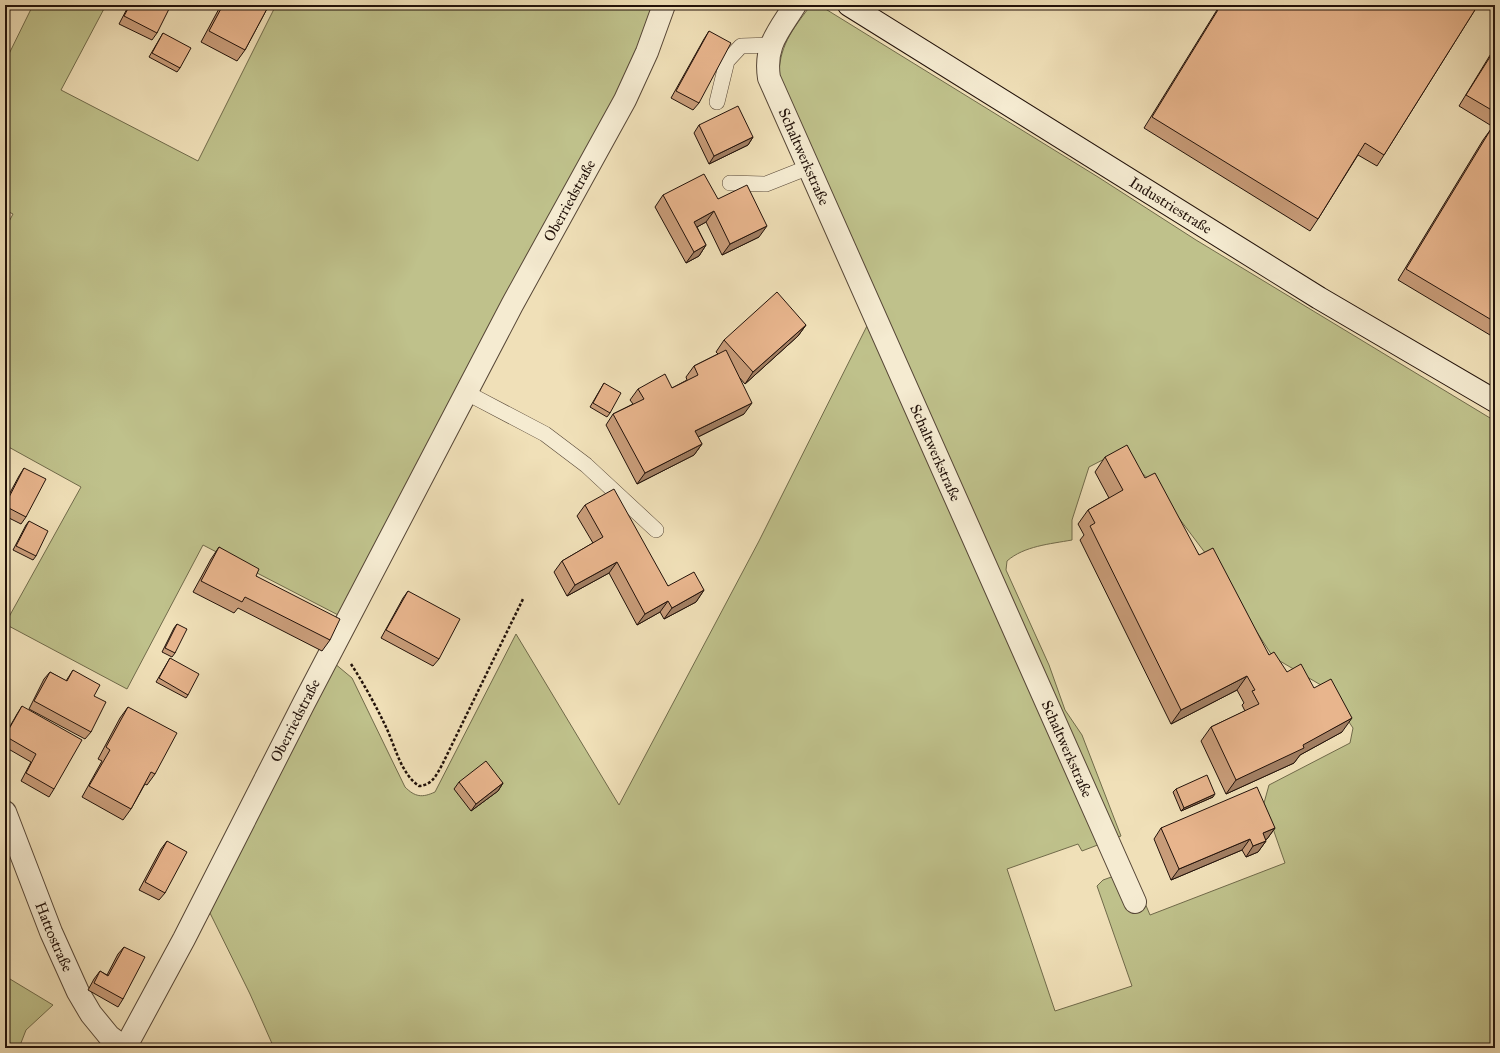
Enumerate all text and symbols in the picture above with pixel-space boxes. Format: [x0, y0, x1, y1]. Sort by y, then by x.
street label: Schaltwerkstraße [775, 105, 833, 208]
street label: Oberriedstraße [540, 156, 599, 245]
street label: Industriestraße [1126, 173, 1215, 238]
street label: Schaltwerkstraße [906, 402, 965, 504]
street label: Oberriedstraße [266, 676, 324, 765]
street label: Schaltwerkstraße [1038, 698, 1096, 800]
street label: Hattostraße [31, 899, 77, 975]

